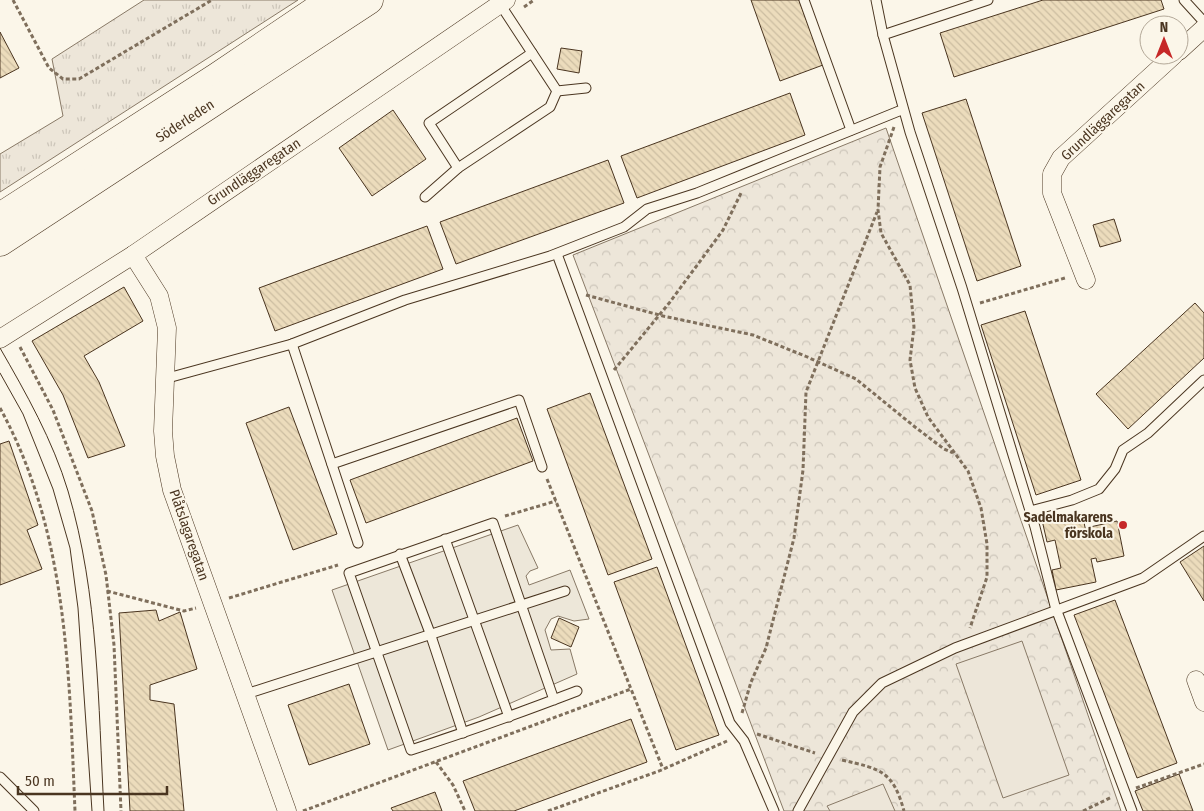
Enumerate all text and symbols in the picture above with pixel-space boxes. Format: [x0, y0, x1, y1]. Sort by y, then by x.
north arrow [1139, 15, 1189, 65]
text: N [1160, 19, 1168, 36]
street label: Grundläggaregatan [1058, 78, 1148, 164]
street label: Söderleden [153, 96, 217, 146]
street label: Grundläggaregatan [204, 135, 304, 209]
street label: Plåtslagaregatan [165, 487, 213, 583]
place label: Sadelmakarens förskola [1023, 509, 1113, 542]
marker: Sadelmakarens förskola [1117, 519, 1129, 531]
scale bar [18, 764, 166, 796]
text: 50 m [25, 772, 55, 790]

